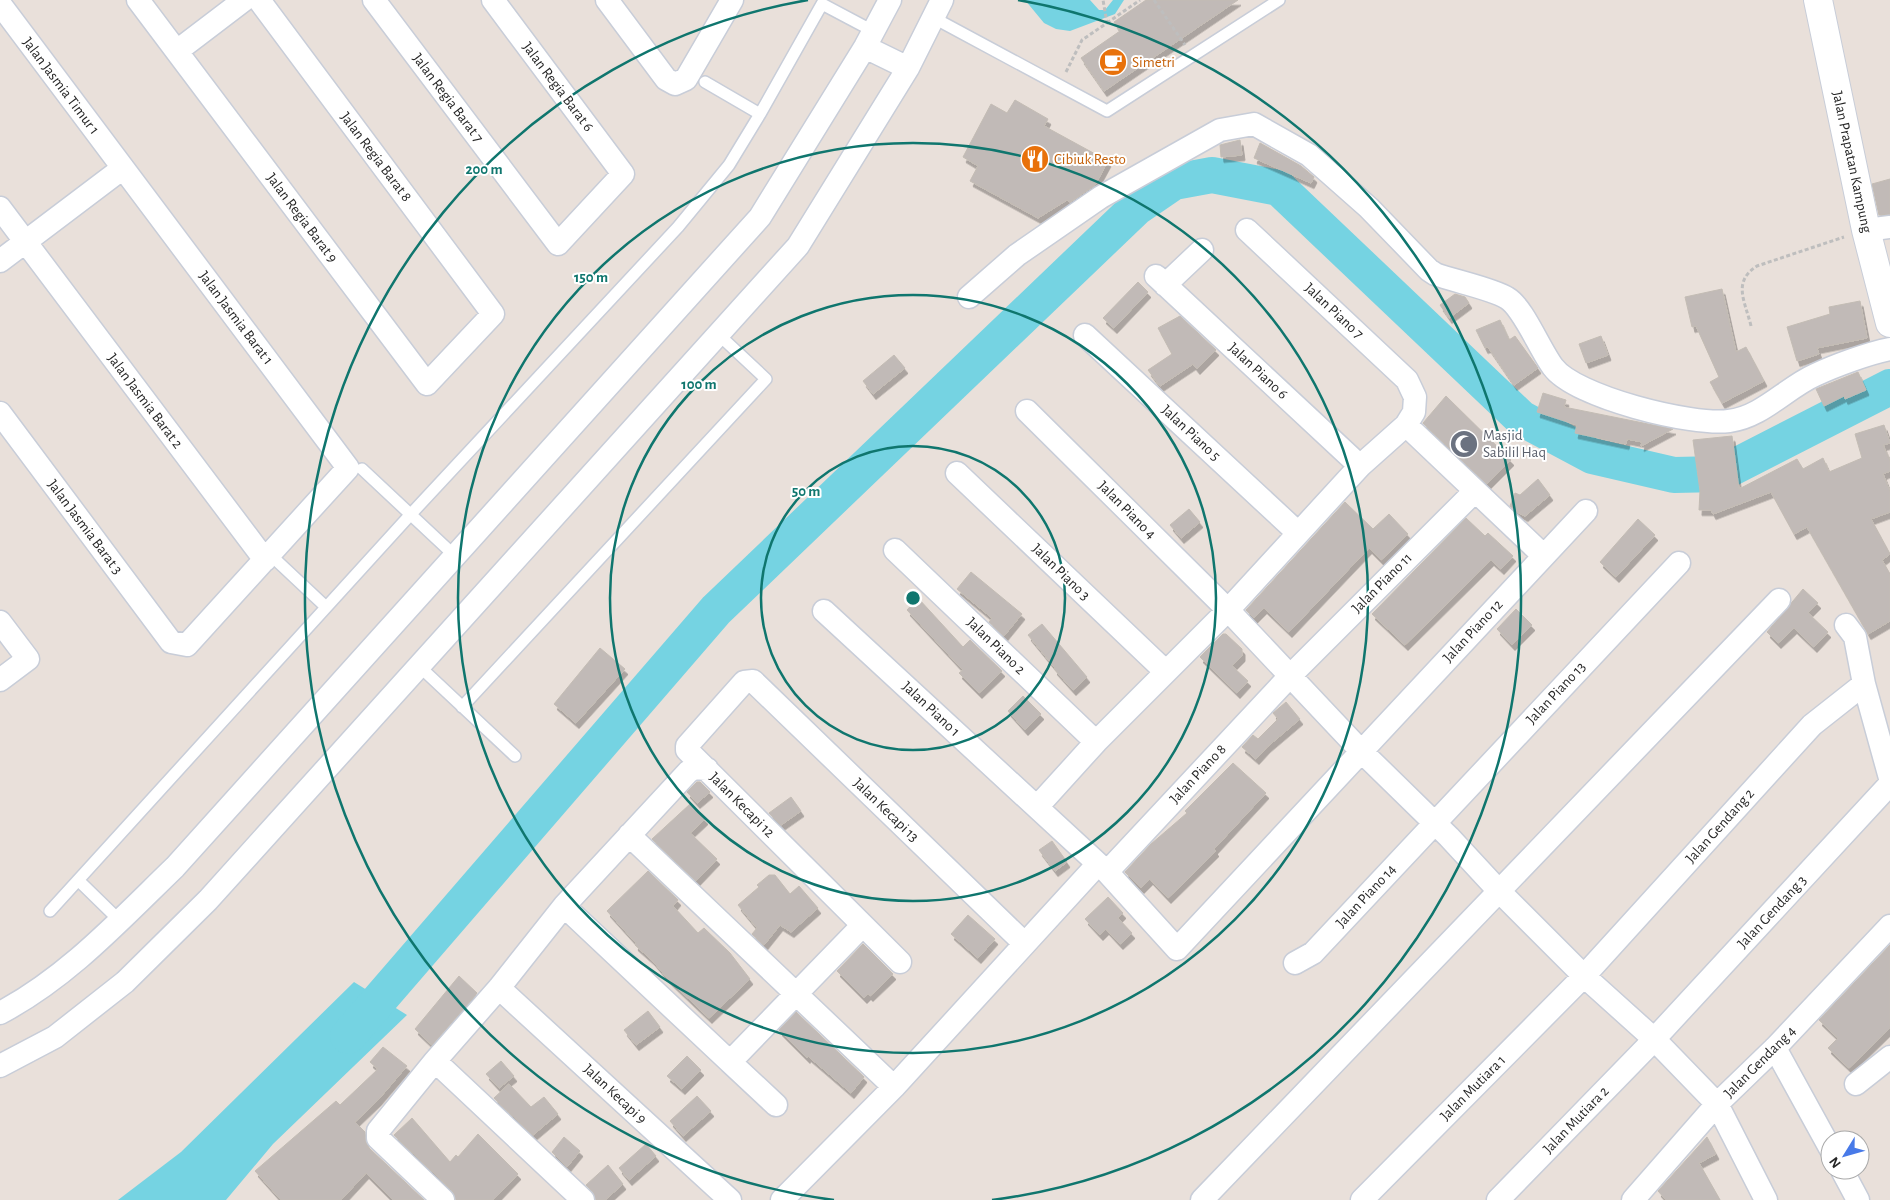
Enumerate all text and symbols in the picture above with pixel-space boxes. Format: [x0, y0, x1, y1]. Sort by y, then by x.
street label: Jalan Jasmia Timur 1 [20, 35, 102, 137]
street label: Jalan Regia Barat 6 [520, 39, 596, 135]
cafe icon: Simetri [1098, 47, 1128, 77]
street label: Jalan Regia Barat 7 [410, 51, 486, 145]
place label: Simetri [1132, 55, 1175, 70]
street label: Jalan Prapatan Kampung [1830, 90, 1875, 235]
street label: Jalan Regia Barat 8 [338, 109, 414, 205]
restaurant icon: Cibiuk Resto [1020, 144, 1050, 174]
place label: Cibiuk Resto [1054, 152, 1126, 167]
text: 200 m [465, 162, 503, 177]
street label: Jalan Regia Barat 9 [264, 170, 340, 266]
street label: Jalan Jasmia Barat 1 [196, 268, 276, 368]
text: 150 m [574, 270, 608, 285]
street label: Jalan Piano 7 [1302, 280, 1366, 342]
street label: Jalan Piano 6 [1226, 340, 1290, 402]
street label: Jalan Jasmia Barat 2 [105, 351, 186, 451]
text: 100 m [681, 377, 717, 392]
street label: Jalan Piano 5 [1159, 402, 1223, 464]
place label: Masjid Sabilil Haq [1483, 428, 1546, 460]
mosque icon: Masjid Sabilil Haq [1449, 429, 1479, 459]
street label: Jalan Jasmia Barat 3 [45, 477, 125, 577]
street label: Jalan Piano 4 [1095, 478, 1159, 542]
text: 50 m [792, 484, 820, 499]
street label: Jalan Piano 3 [1029, 541, 1093, 603]
street label: Jalan Piano 11 [1349, 550, 1415, 616]
centre of rings [904, 589, 922, 607]
street label: Jalan Piano 12 [1440, 597, 1506, 665]
street label: Jalan Piano 2 [964, 615, 1028, 677]
street label: Jalan Piano 13 [1524, 659, 1588, 727]
street label: Jalan Piano 1 [899, 679, 963, 739]
street label: Jalan Piano 8 [1167, 741, 1229, 807]
street label: Jalan Kecapi 12 [707, 770, 777, 840]
street label: Jalan Kecapi 13 [850, 775, 922, 845]
street label: Jalan Gendang 2 [1683, 786, 1757, 866]
street label: Jalan Piano 14 [1333, 862, 1399, 930]
street label: Jalan Gendang 3 [1735, 873, 1809, 951]
street label: Jalan Gendang 4 [1721, 1023, 1799, 1101]
street label: Jalan Mutiara 1 [1437, 1052, 1509, 1124]
street label: Jalan Kecapi 9 [581, 1061, 649, 1127]
street label: Jalan Mutiara 2 [1540, 1083, 1612, 1157]
north arrow [1820, 1130, 1870, 1180]
text: N [1827, 1154, 1844, 1170]

